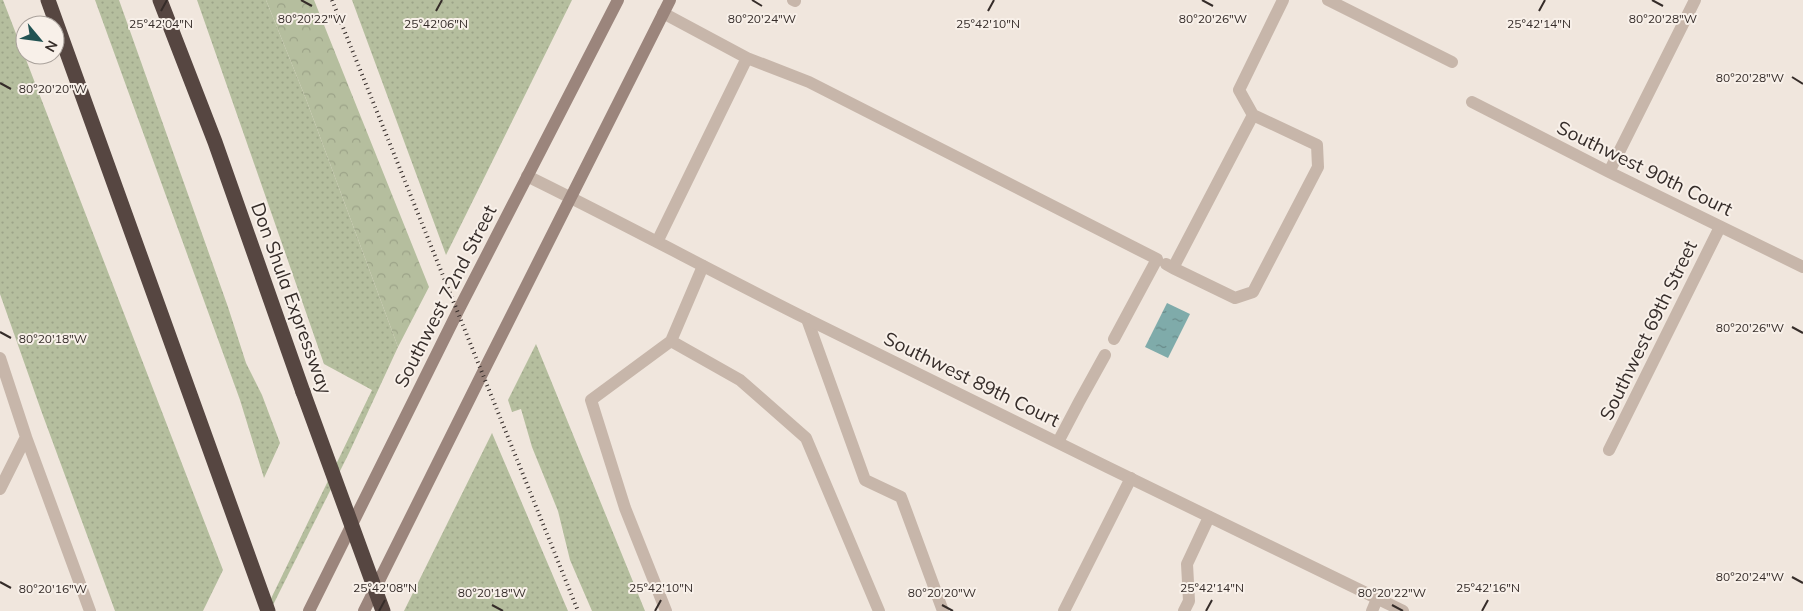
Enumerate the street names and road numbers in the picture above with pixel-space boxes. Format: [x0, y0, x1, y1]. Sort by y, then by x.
street label: Southwest 90th Court [1553, 115, 1737, 221]
street label: Don Shula Expressway [246, 199, 338, 397]
street label: Southwest 72nd Street [388, 200, 502, 391]
street label: Southwest 69th Street [1594, 236, 1702, 424]
street label: Southwest 89th Court [880, 326, 1064, 432]

